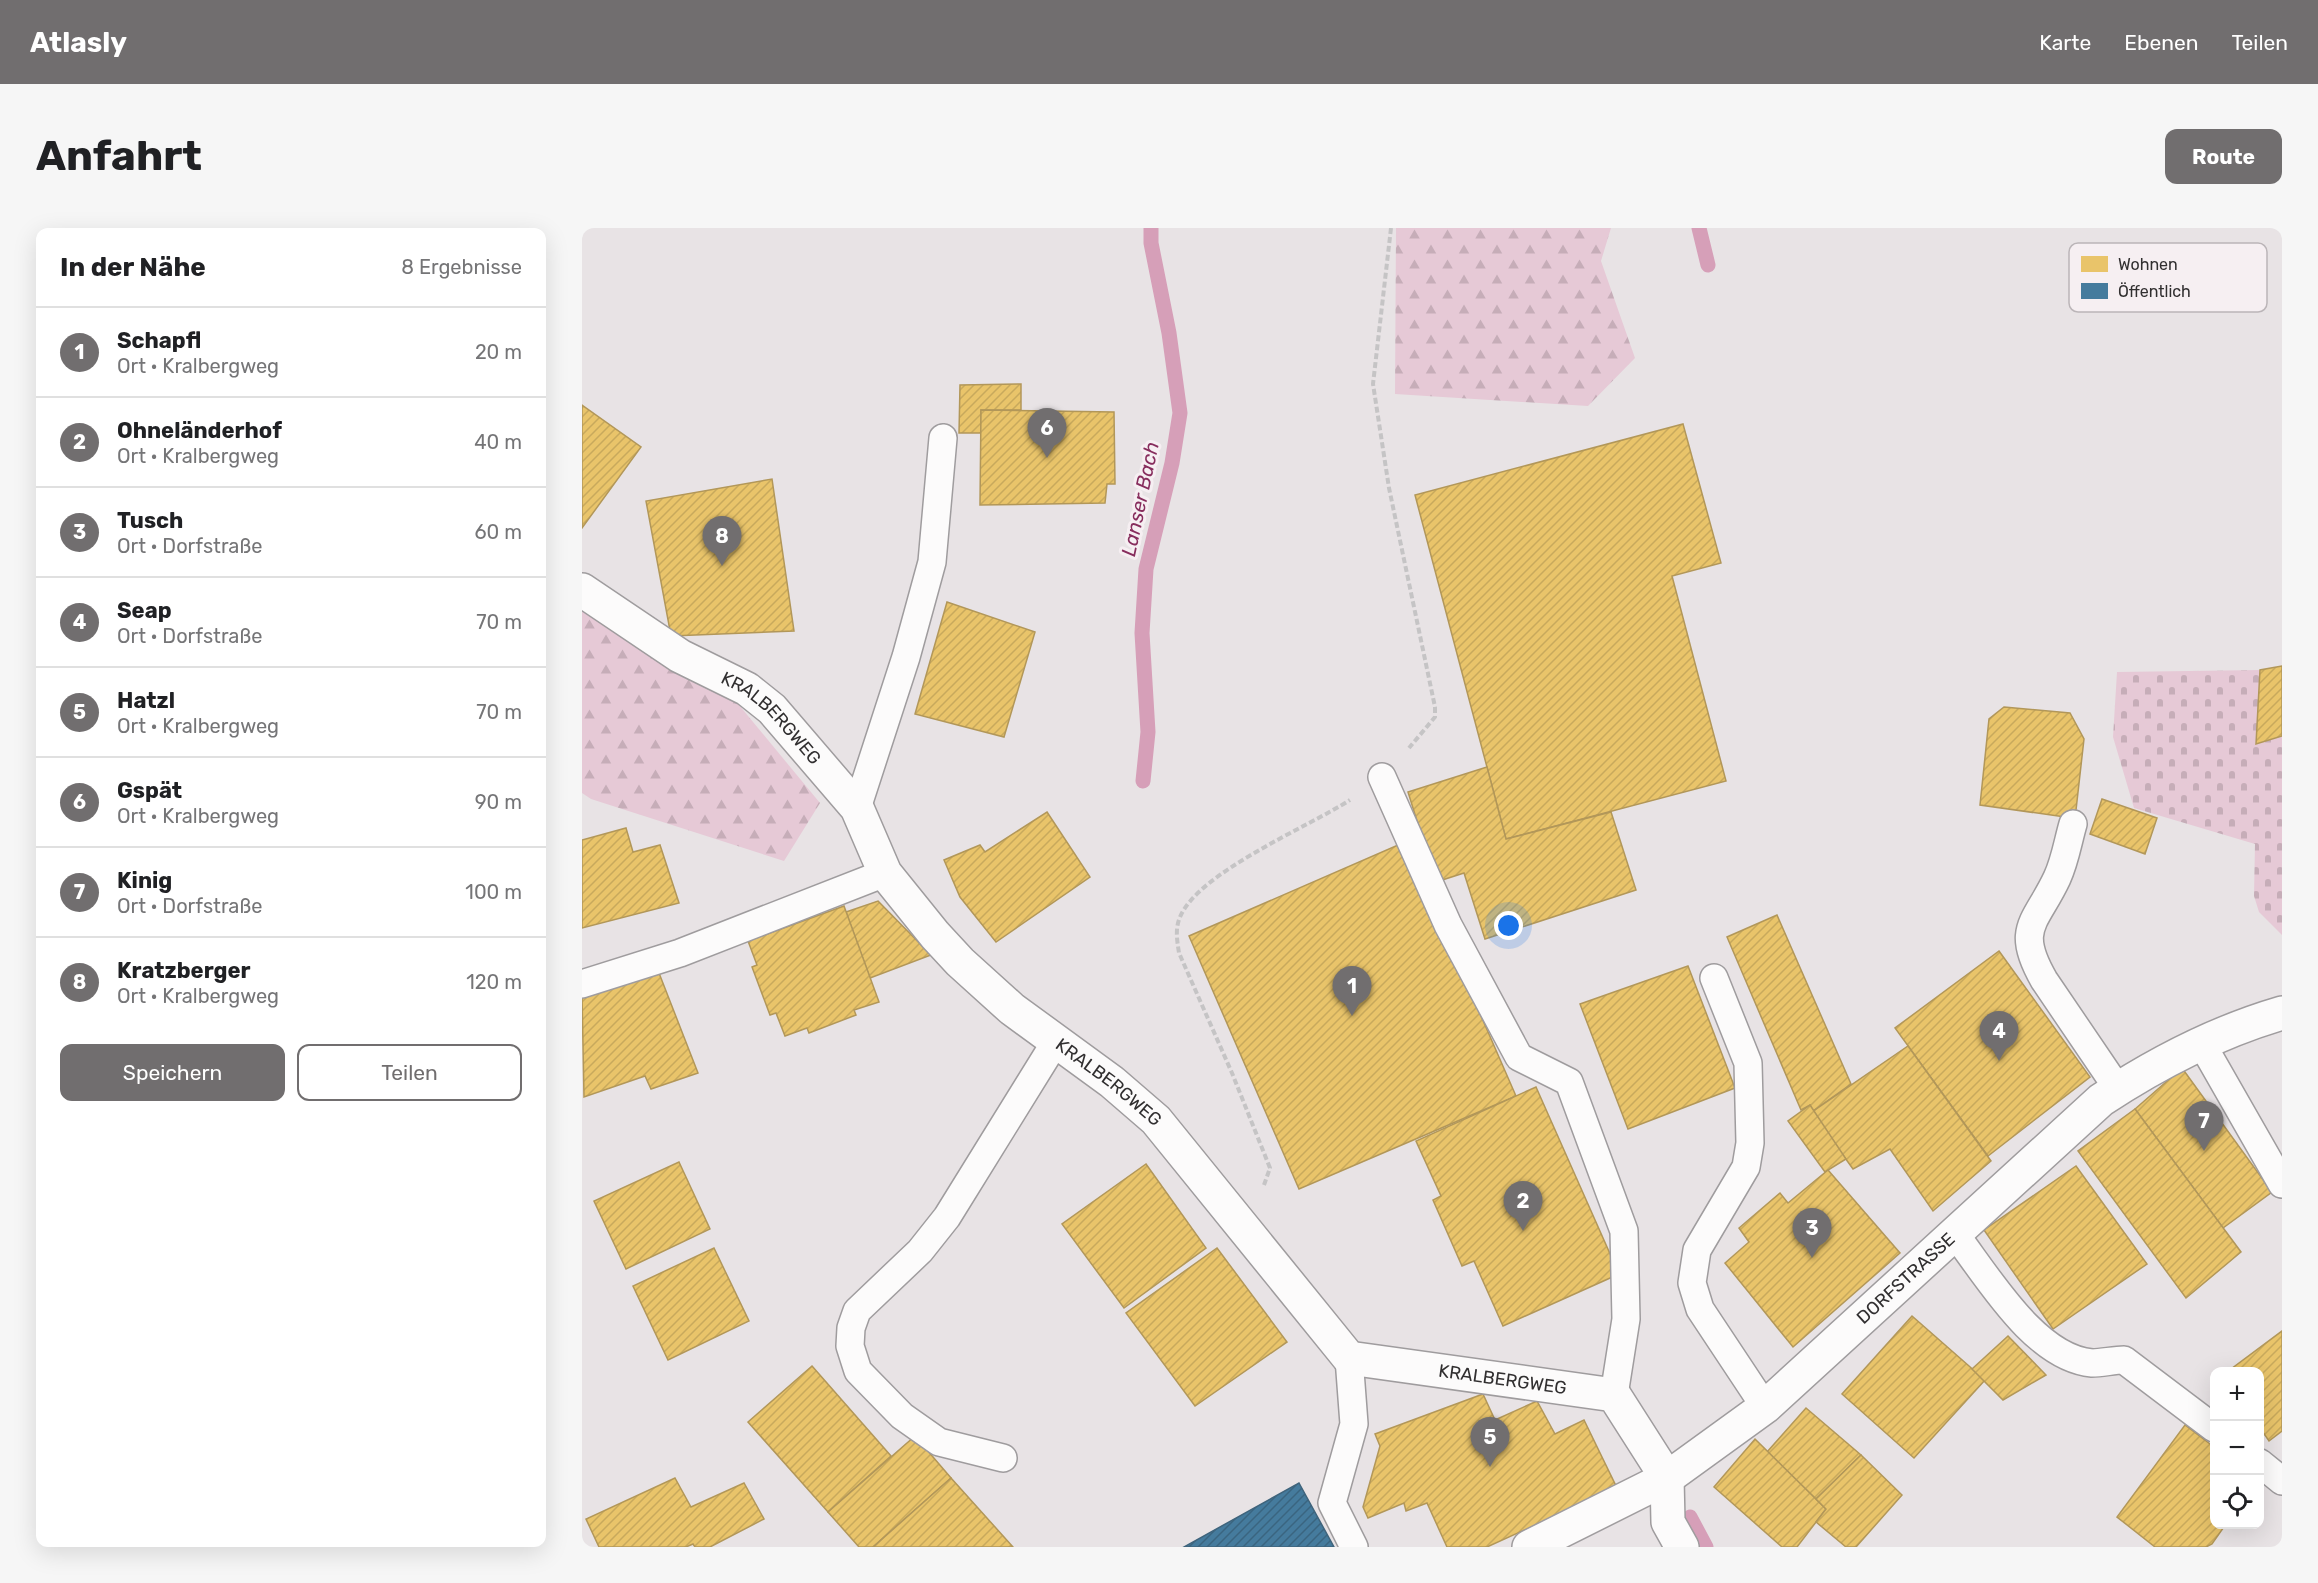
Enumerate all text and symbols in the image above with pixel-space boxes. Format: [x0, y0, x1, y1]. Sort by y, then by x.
text: Atlasly [30, 26, 127, 59]
text: Karte [2039, 30, 2091, 55]
text: Ebenen [2124, 30, 2198, 55]
text: Teilen [2231, 30, 2288, 55]
button: Route [2165, 129, 2282, 184]
text: Anfahrt [36, 131, 202, 181]
legend [2069, 243, 2267, 312]
text: In der Nähe [60, 252, 206, 283]
text: 8 Ergebnisse [401, 255, 522, 279]
text: Wohnen [2118, 255, 2178, 274]
text: Öffentlich [2118, 282, 2191, 301]
text: Schapfl [117, 327, 201, 354]
text: 1 [75, 340, 84, 364]
text: 20 m [475, 340, 522, 364]
text: Ort · Kralbergweg [117, 354, 279, 378]
pin: 6 [1028, 408, 1066, 458]
text: Ohneländerhof [117, 417, 282, 444]
text: 2 [73, 430, 86, 454]
text: 40 m [474, 430, 522, 454]
water label: Lanser Bach [1116, 439, 1164, 559]
text: Ort · Kralbergweg [117, 444, 279, 468]
text: Tusch [117, 507, 183, 534]
pin: 8 [702, 516, 742, 566]
text: 3 [73, 520, 86, 544]
text: 60 m [475, 520, 522, 544]
text: Ort · Dorfstraße [117, 534, 262, 558]
text: Seap [117, 597, 172, 624]
text: 4 [73, 610, 86, 634]
text: 70 m [476, 610, 522, 634]
text: Ort · Dorfstraße [117, 624, 262, 648]
street label: KRALBERGWEG [718, 667, 826, 769]
text: Hatzl [117, 687, 175, 714]
text: 5 [73, 700, 86, 724]
text: 70 m [476, 700, 522, 724]
text: Ort · Kralbergweg [117, 714, 279, 738]
text: Gspät [117, 777, 182, 804]
text: 6 [73, 790, 86, 814]
text: 90 m [475, 790, 522, 814]
text: Ort · Kralbergweg [117, 804, 279, 828]
text: Kinig [117, 867, 172, 894]
text: 7 [74, 880, 85, 904]
text: 100 m [465, 880, 522, 904]
text: Ort · Dorfstraße [117, 894, 262, 918]
your location [1494, 911, 1523, 940]
text: Kratzberger [117, 957, 251, 984]
pin: 1 [1332, 966, 1372, 1016]
text: 8 [73, 970, 86, 994]
text: 120 m [466, 970, 522, 994]
text: Ort · Kralbergweg [117, 984, 279, 1008]
pin: 4 [1980, 1012, 2018, 1061]
street label: KRALBERGWEG [1051, 1034, 1166, 1131]
button: Speichern [60, 1044, 285, 1101]
button: Teilen [297, 1044, 522, 1101]
pin: 7 [2184, 1102, 2224, 1151]
pin: 2 [1504, 1182, 1542, 1231]
pin: 3 [1792, 1208, 1832, 1258]
street label: DORFSTRASSE [1852, 1228, 1959, 1329]
street label: KRALBERGWEG [1437, 1360, 1568, 1399]
map controls [2210, 1367, 2264, 1529]
button: + [2210, 1367, 2264, 1421]
pin: 5 [1470, 1418, 1510, 1467]
button: − [2210, 1421, 2264, 1475]
button: locate [2210, 1475, 2264, 1529]

